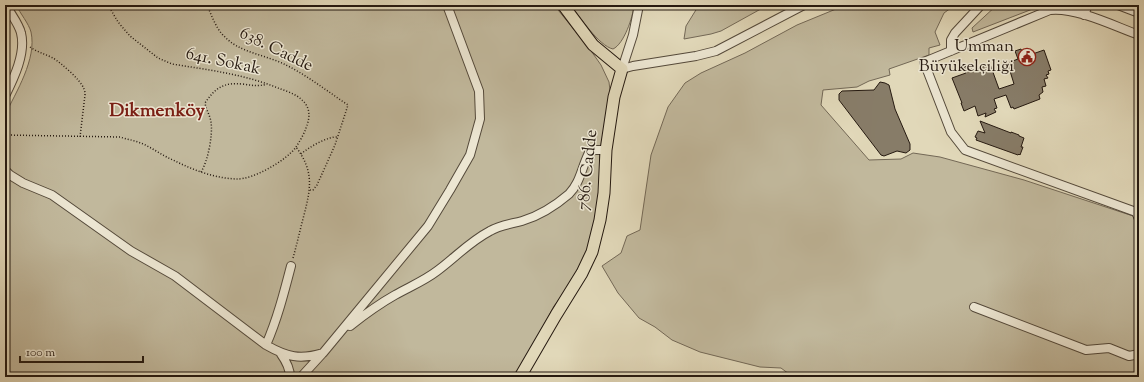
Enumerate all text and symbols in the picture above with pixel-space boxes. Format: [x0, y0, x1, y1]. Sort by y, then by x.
street label: 638. Cadde [235, 22, 317, 78]
place label: Umman Büyükelçiliği [919, 35, 1014, 79]
street label: 641. Sokak [183, 42, 263, 82]
public building icon: Umman Büyükelçiliği [1017, 47, 1037, 67]
district label: Dikmenköy [109, 98, 205, 125]
street label: 786. Cadde [572, 128, 604, 211]
scale bar [20, 338, 143, 364]
text: 100 m [26, 344, 55, 362]

